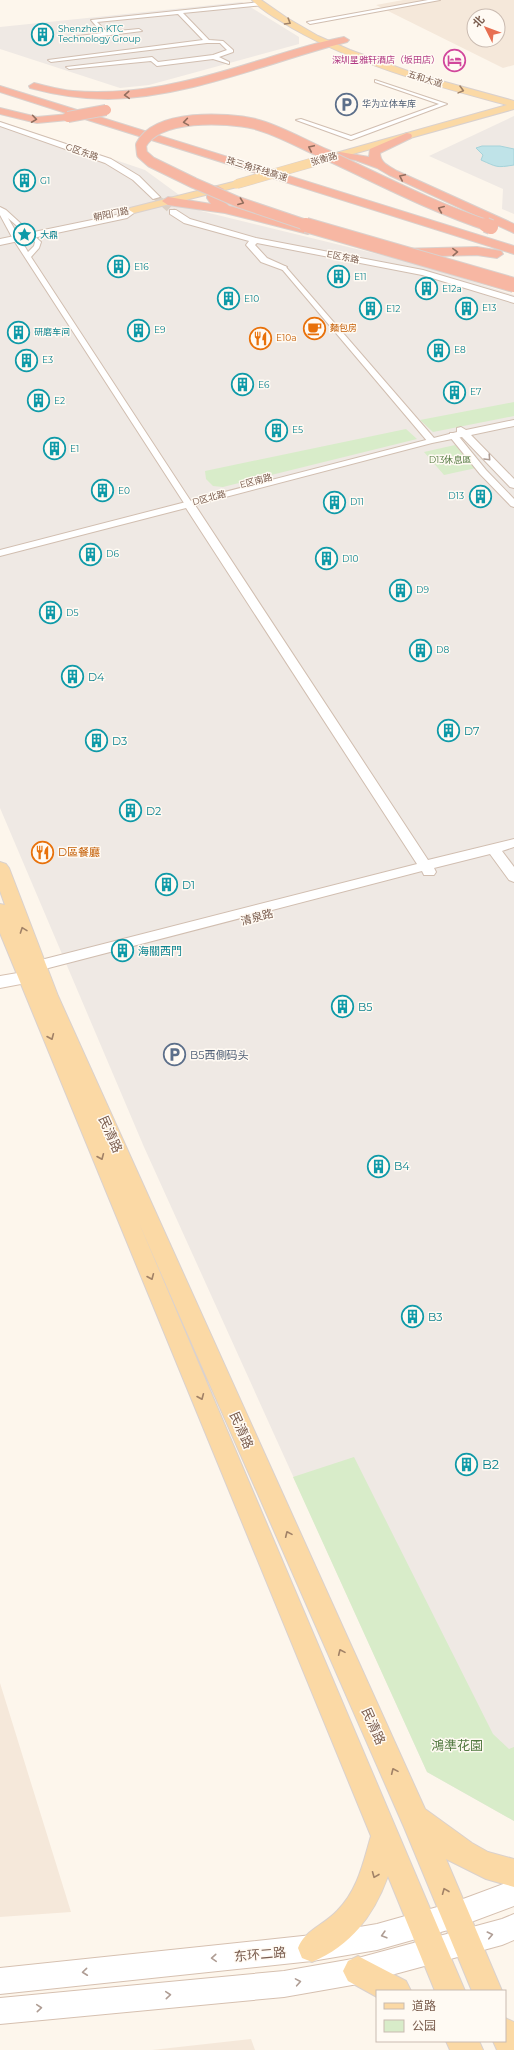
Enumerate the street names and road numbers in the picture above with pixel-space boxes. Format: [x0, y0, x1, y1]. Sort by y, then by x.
street label: 五和大道 [406, 68, 444, 89]
street label: G区东路 [64, 141, 100, 162]
street label: 张衡路 [309, 150, 338, 168]
street label: 珠三角环线高速 [225, 154, 289, 183]
street label: 朝阳门路 [92, 205, 130, 222]
street label: E区东路 [326, 248, 360, 265]
street label: E区南路 [239, 471, 273, 490]
street label: D区北路 [191, 488, 227, 507]
street label: 清泉路 [239, 906, 275, 928]
street label: 民清路 [96, 1113, 126, 1155]
street label: 民清路 [227, 1409, 257, 1451]
street label: 民清路 [359, 1705, 389, 1747]
street label: 东环二路 [233, 1944, 287, 1964]

